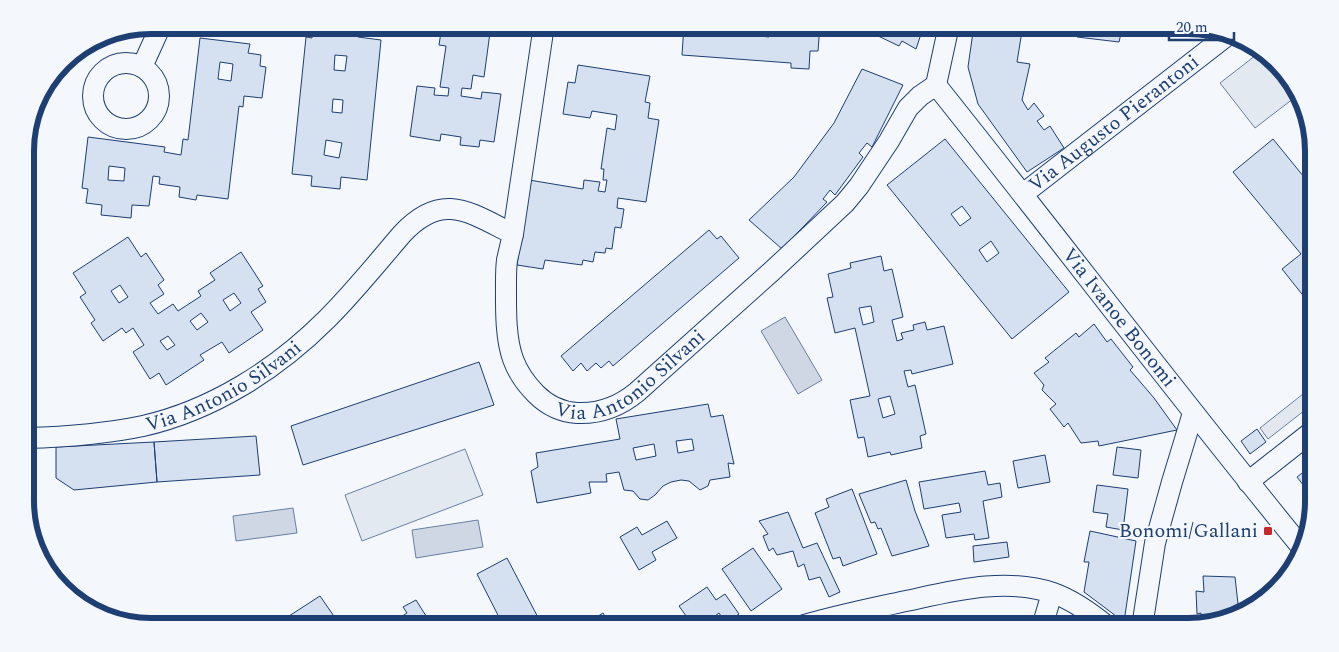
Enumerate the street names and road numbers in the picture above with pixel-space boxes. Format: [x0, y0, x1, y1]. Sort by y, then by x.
street label: Via Augusto Pierantoni [1022, 47, 1206, 199]
street label: Via Ivanoe Bonomi [1055, 241, 1183, 394]
street label: Via Antonio Silvani [552, 323, 712, 428]
street label: Via Antonio Silvani [142, 333, 308, 440]

